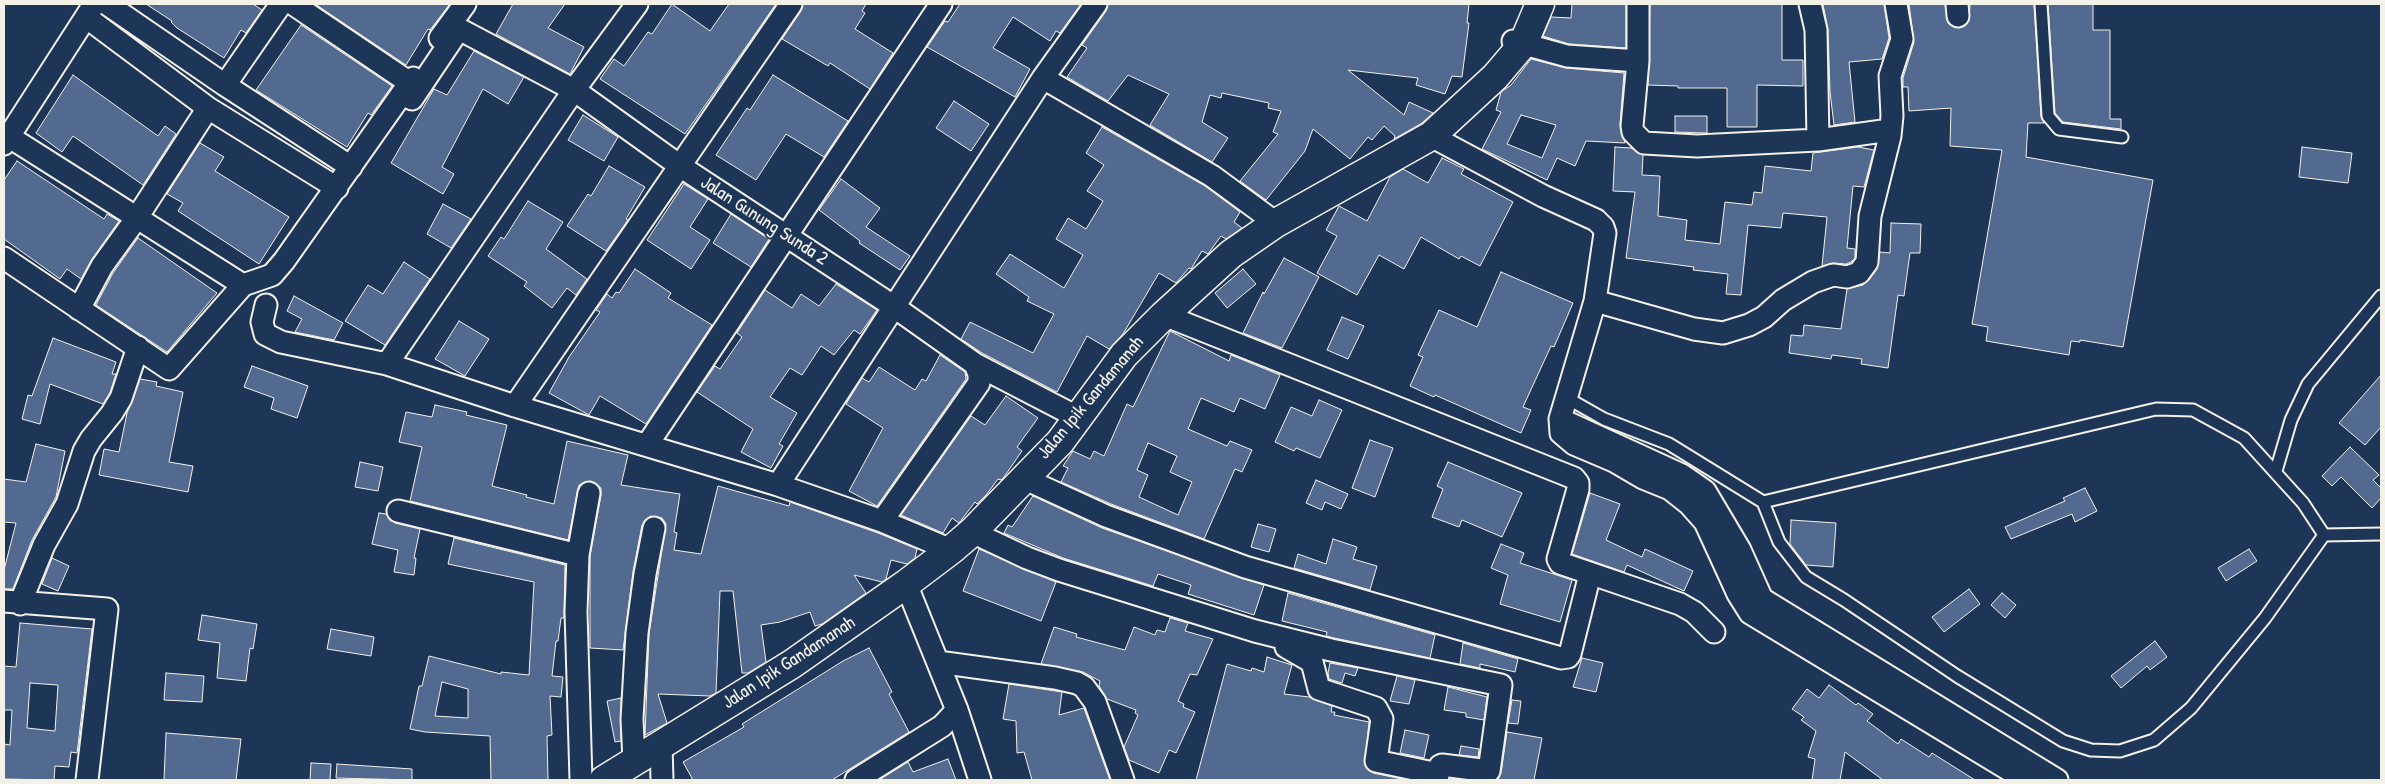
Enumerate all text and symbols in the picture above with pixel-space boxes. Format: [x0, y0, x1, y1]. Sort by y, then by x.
street label: Jalan Gunung Sunda 2 [696, 171, 832, 271]
street label: Jalan Ipik Gandamanah [1033, 332, 1149, 464]
street label: Jalan Ipik Gandamanah [718, 612, 860, 714]

